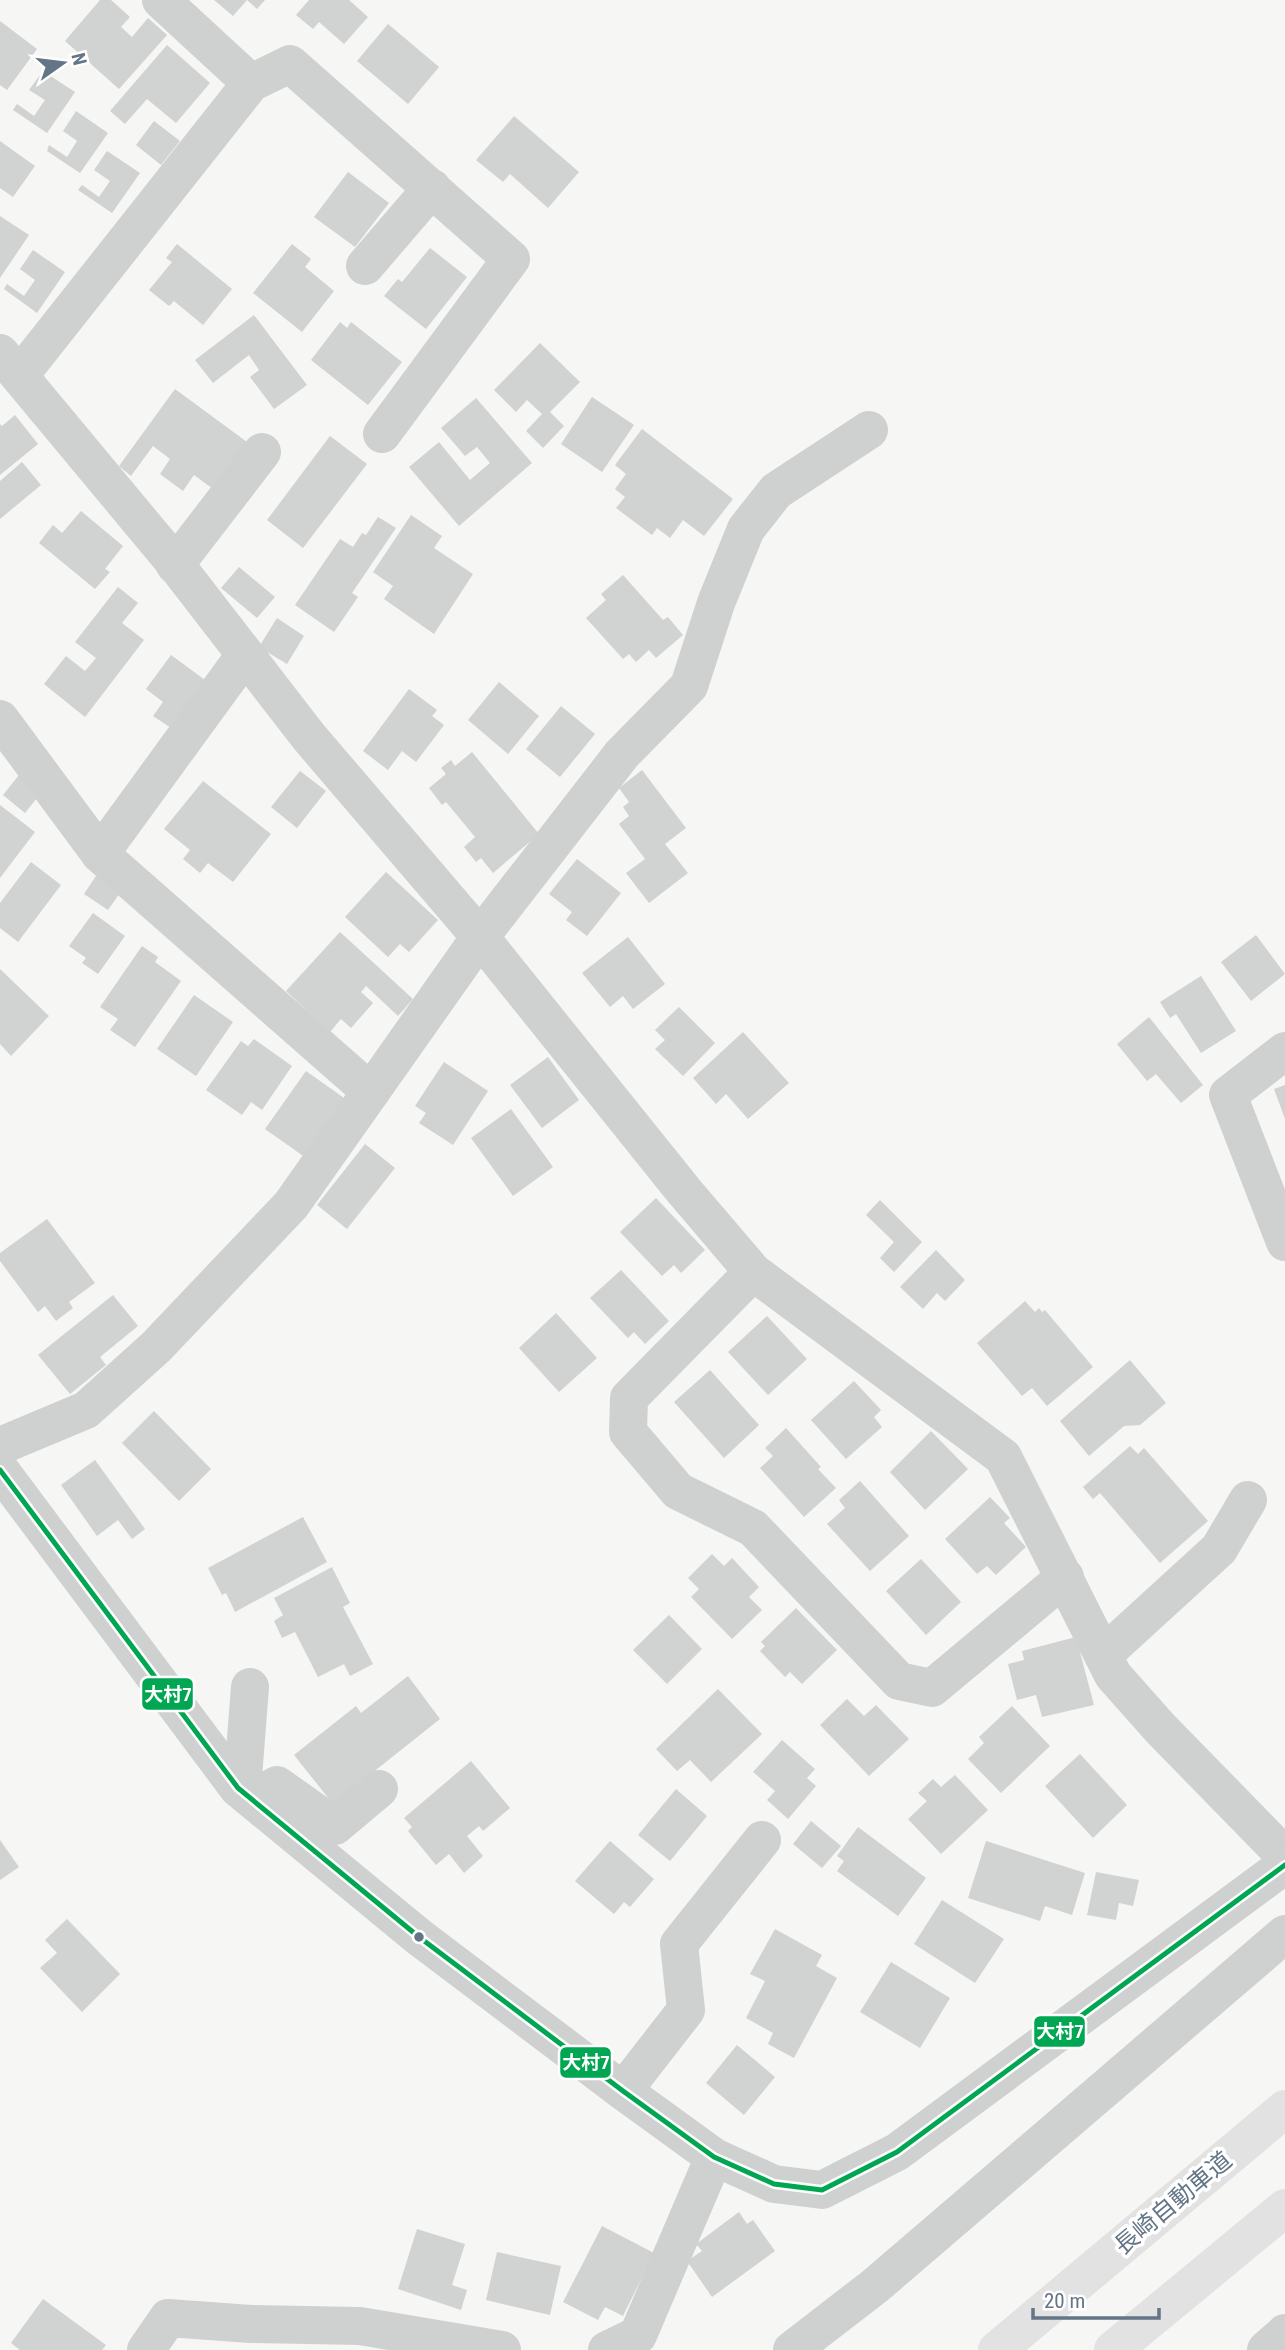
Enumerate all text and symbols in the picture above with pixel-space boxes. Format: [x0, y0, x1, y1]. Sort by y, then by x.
north arrow [28, 28, 98, 98]
text: N [66, 51, 92, 67]
line badge: 大村7 [141, 1677, 194, 1711]
text: 大村7 [144, 1683, 192, 1706]
unlabelled marker [412, 1930, 426, 1944]
line badge: 大村7 [1033, 2015, 1086, 2048]
text: 大村7 [1036, 2020, 1084, 2043]
line badge: 大村7 [559, 2046, 612, 2079]
text: 大村7 [562, 2051, 610, 2074]
street label: 長崎自動車道 [1109, 2146, 1237, 2260]
scale bar [1033, 2276, 1159, 2320]
text: 20 m [1044, 2289, 1085, 2313]

